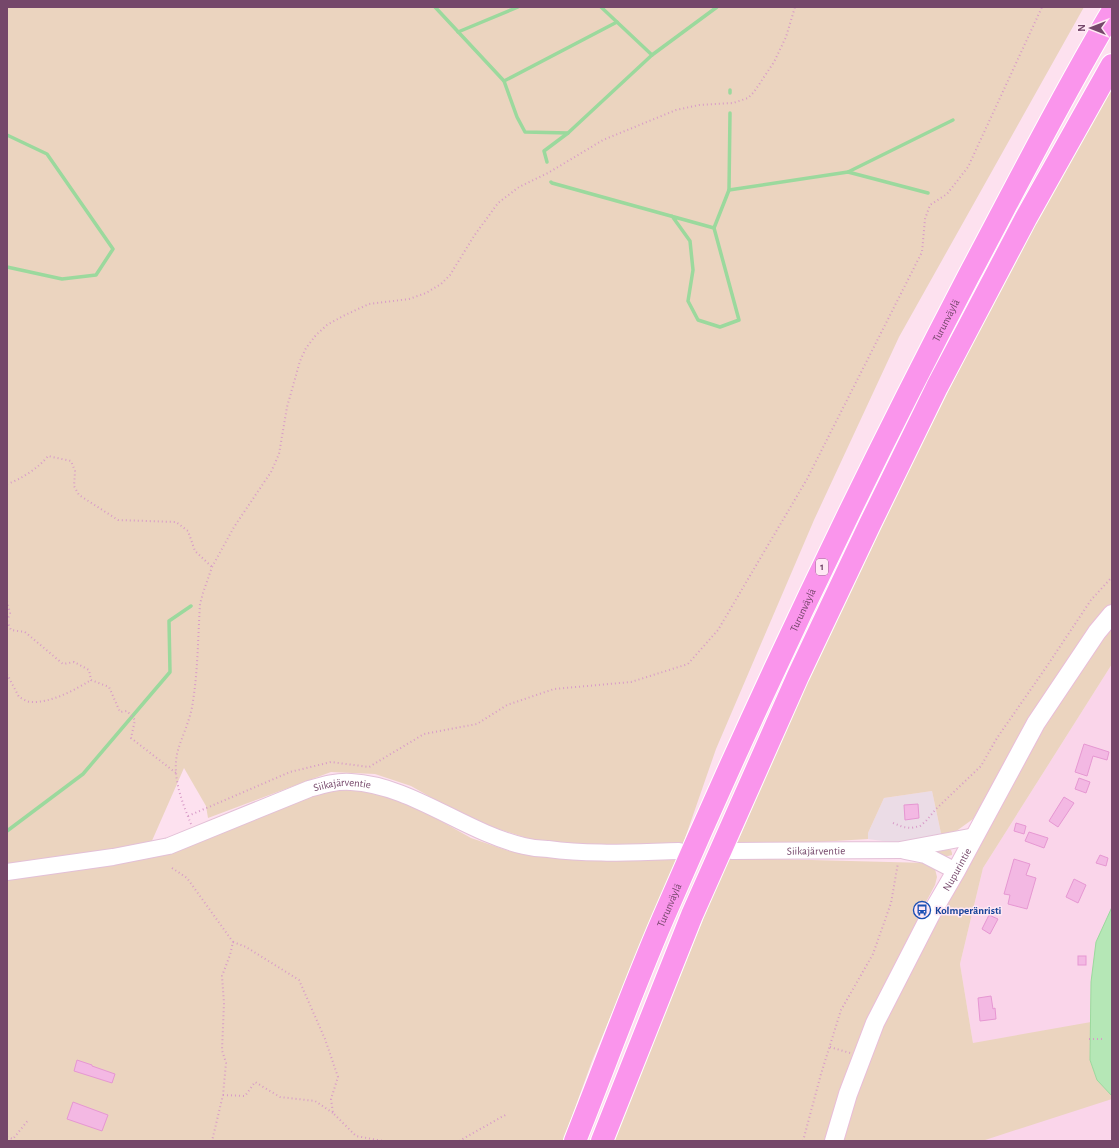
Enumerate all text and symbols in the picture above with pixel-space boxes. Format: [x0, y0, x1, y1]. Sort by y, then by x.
north arrow [1071, 8, 1111, 48]
text: N [1076, 24, 1087, 32]
street label: Turunväylä [930, 297, 961, 344]
road number: 1 [816, 559, 828, 575]
street label: Turunväylä [788, 586, 817, 633]
street label: Siikajärventie [312, 776, 372, 793]
street label: Siikajärventie [787, 845, 845, 856]
street label: Nupurintie [940, 846, 973, 893]
street label: Turunväylä [655, 881, 683, 929]
bus stop icon: Kolmperänristi [912, 900, 932, 920]
place label: Kolmperänristi [935, 905, 1002, 916]

